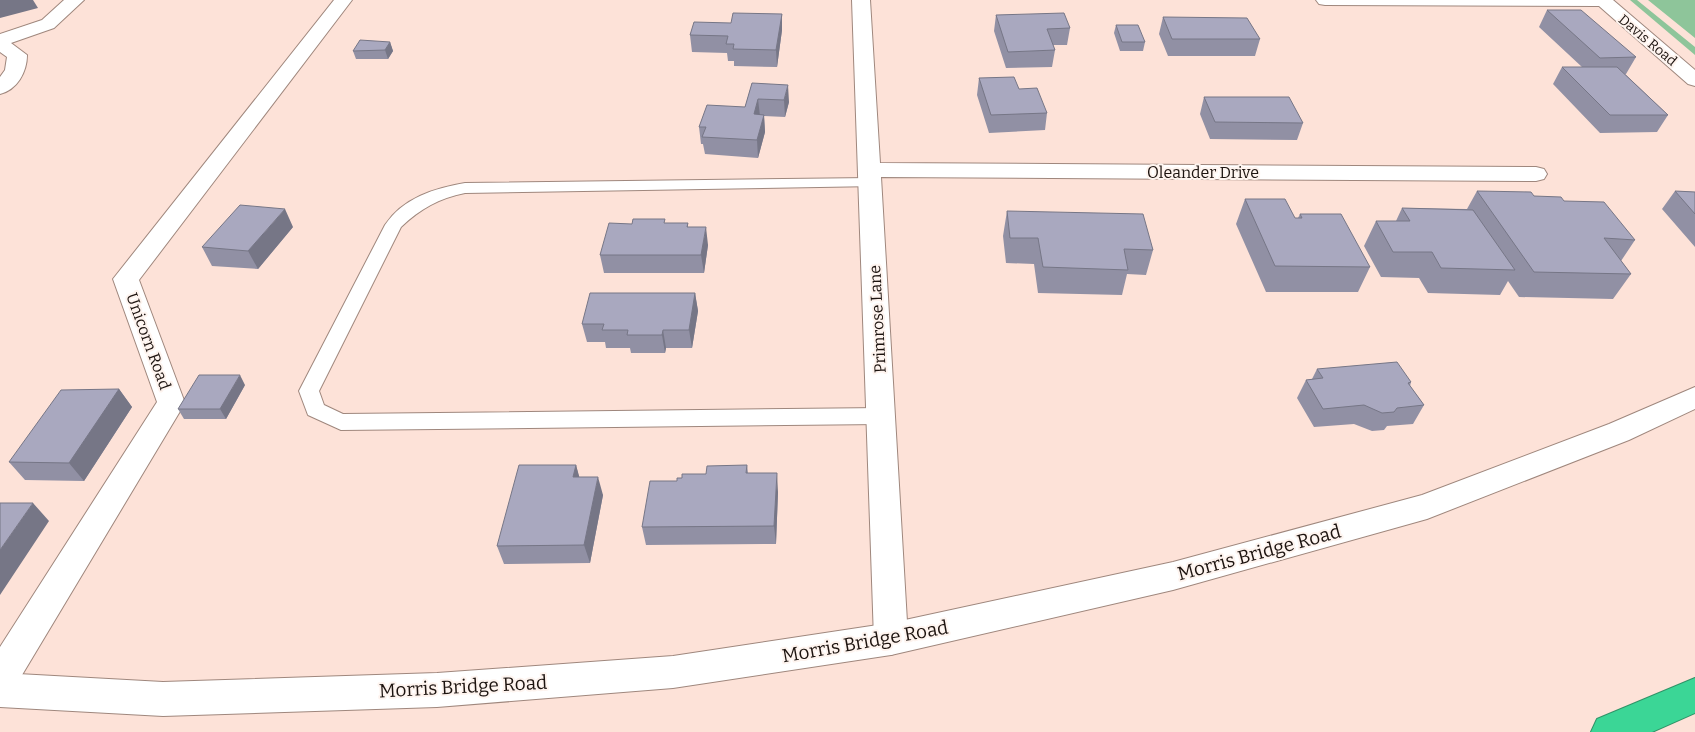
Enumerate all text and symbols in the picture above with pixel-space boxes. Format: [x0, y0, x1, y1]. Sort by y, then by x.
street label: Davis Road [1615, 11, 1680, 70]
street label: Oleander Drive [1147, 163, 1259, 182]
street label: Primrose Lane [865, 265, 890, 373]
street label: Unicorn Road [122, 290, 175, 393]
street label: Morris Bridge Road [1175, 520, 1344, 585]
street label: Morris Bridge Road [780, 616, 950, 667]
street label: Morris Bridge Road [378, 671, 548, 702]

